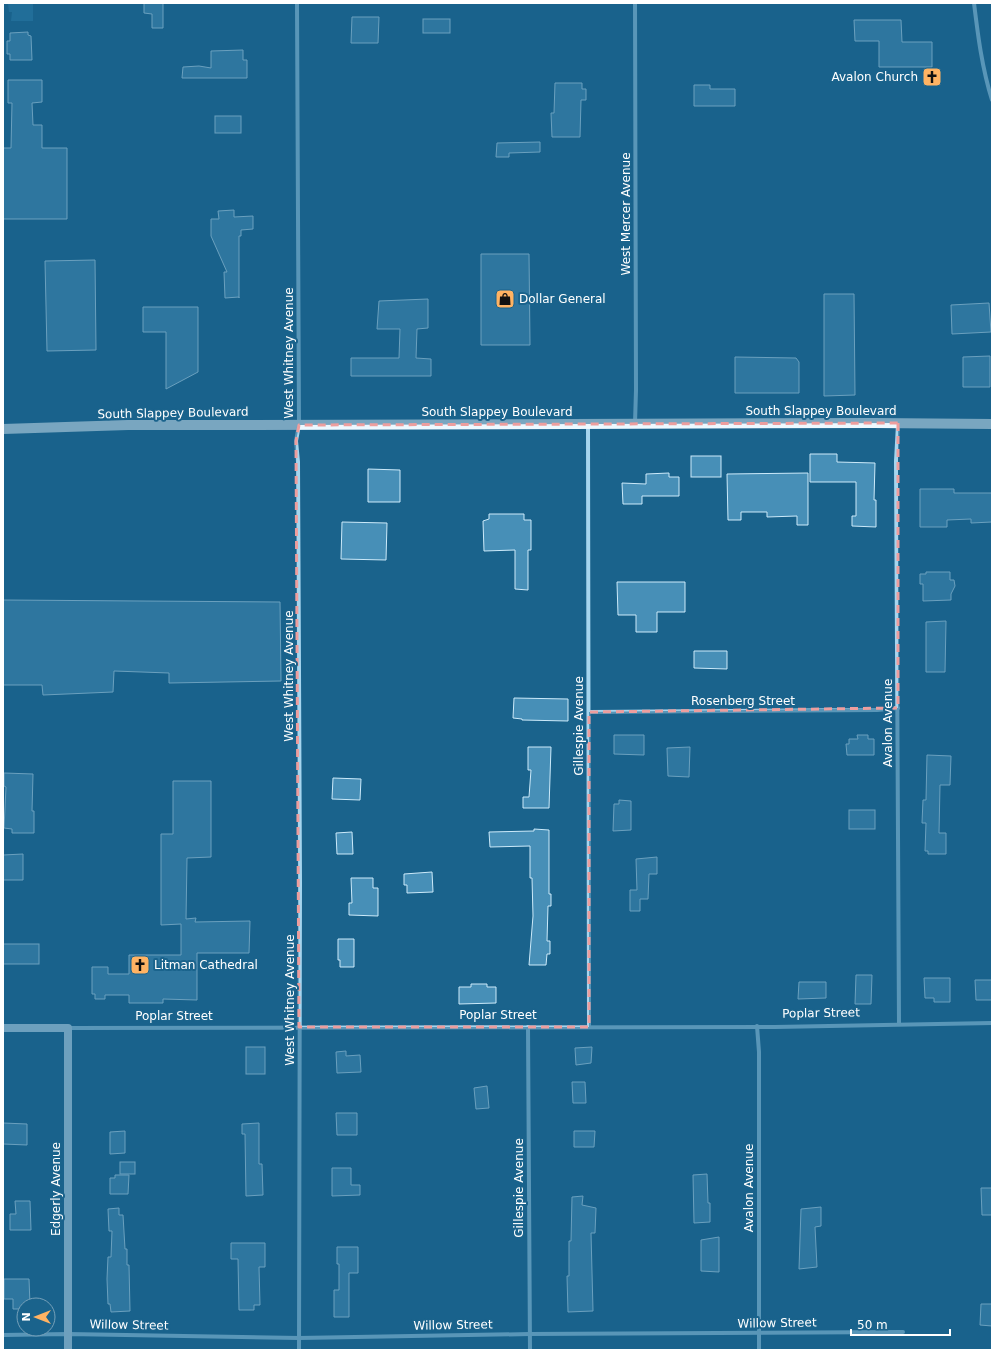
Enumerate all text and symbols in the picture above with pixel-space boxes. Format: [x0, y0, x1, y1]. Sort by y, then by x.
church icon: Avalon Church [921, 66, 943, 88]
place label: Avalon Church [831, 70, 918, 84]
street label: West Mercer Avenue [619, 152, 633, 276]
street label: West Whitney Avenue [282, 287, 296, 419]
shop icon: Dollar General [494, 288, 516, 310]
place label: Dollar General [519, 292, 606, 306]
street label: South Slappey Boulevard [745, 404, 897, 418]
street label: South Slappey Boulevard [97, 405, 249, 421]
street label: South Slappey Boulevard [421, 405, 573, 419]
street label: West Whitney Avenue [282, 610, 296, 742]
street label: Gillespie Avenue [572, 676, 586, 776]
street label: Avalon Avenue [881, 679, 895, 767]
street label: Rosenberg Street [691, 694, 795, 708]
street label: West Whitney Avenue [283, 934, 297, 1066]
church icon: Litman Cathedral [129, 954, 151, 976]
place label: Litman Cathedral [154, 958, 258, 972]
street label: Poplar Street [782, 1005, 860, 1021]
street label: Poplar Street [459, 1008, 537, 1022]
street label: Poplar Street [135, 1009, 213, 1023]
street label: Gillespie Avenue [512, 1138, 526, 1238]
street label: Edgerly Avenue [49, 1142, 63, 1236]
street label: Avalon Avenue [742, 1144, 756, 1232]
north arrow [16, 1297, 56, 1337]
scale bar [851, 1311, 950, 1337]
text: N [20, 1312, 33, 1322]
street label: Willow Street [737, 1315, 817, 1331]
street label: Willow Street [89, 1317, 169, 1333]
street label: Willow Street [413, 1317, 493, 1333]
text: 50 m [857, 1318, 888, 1332]

